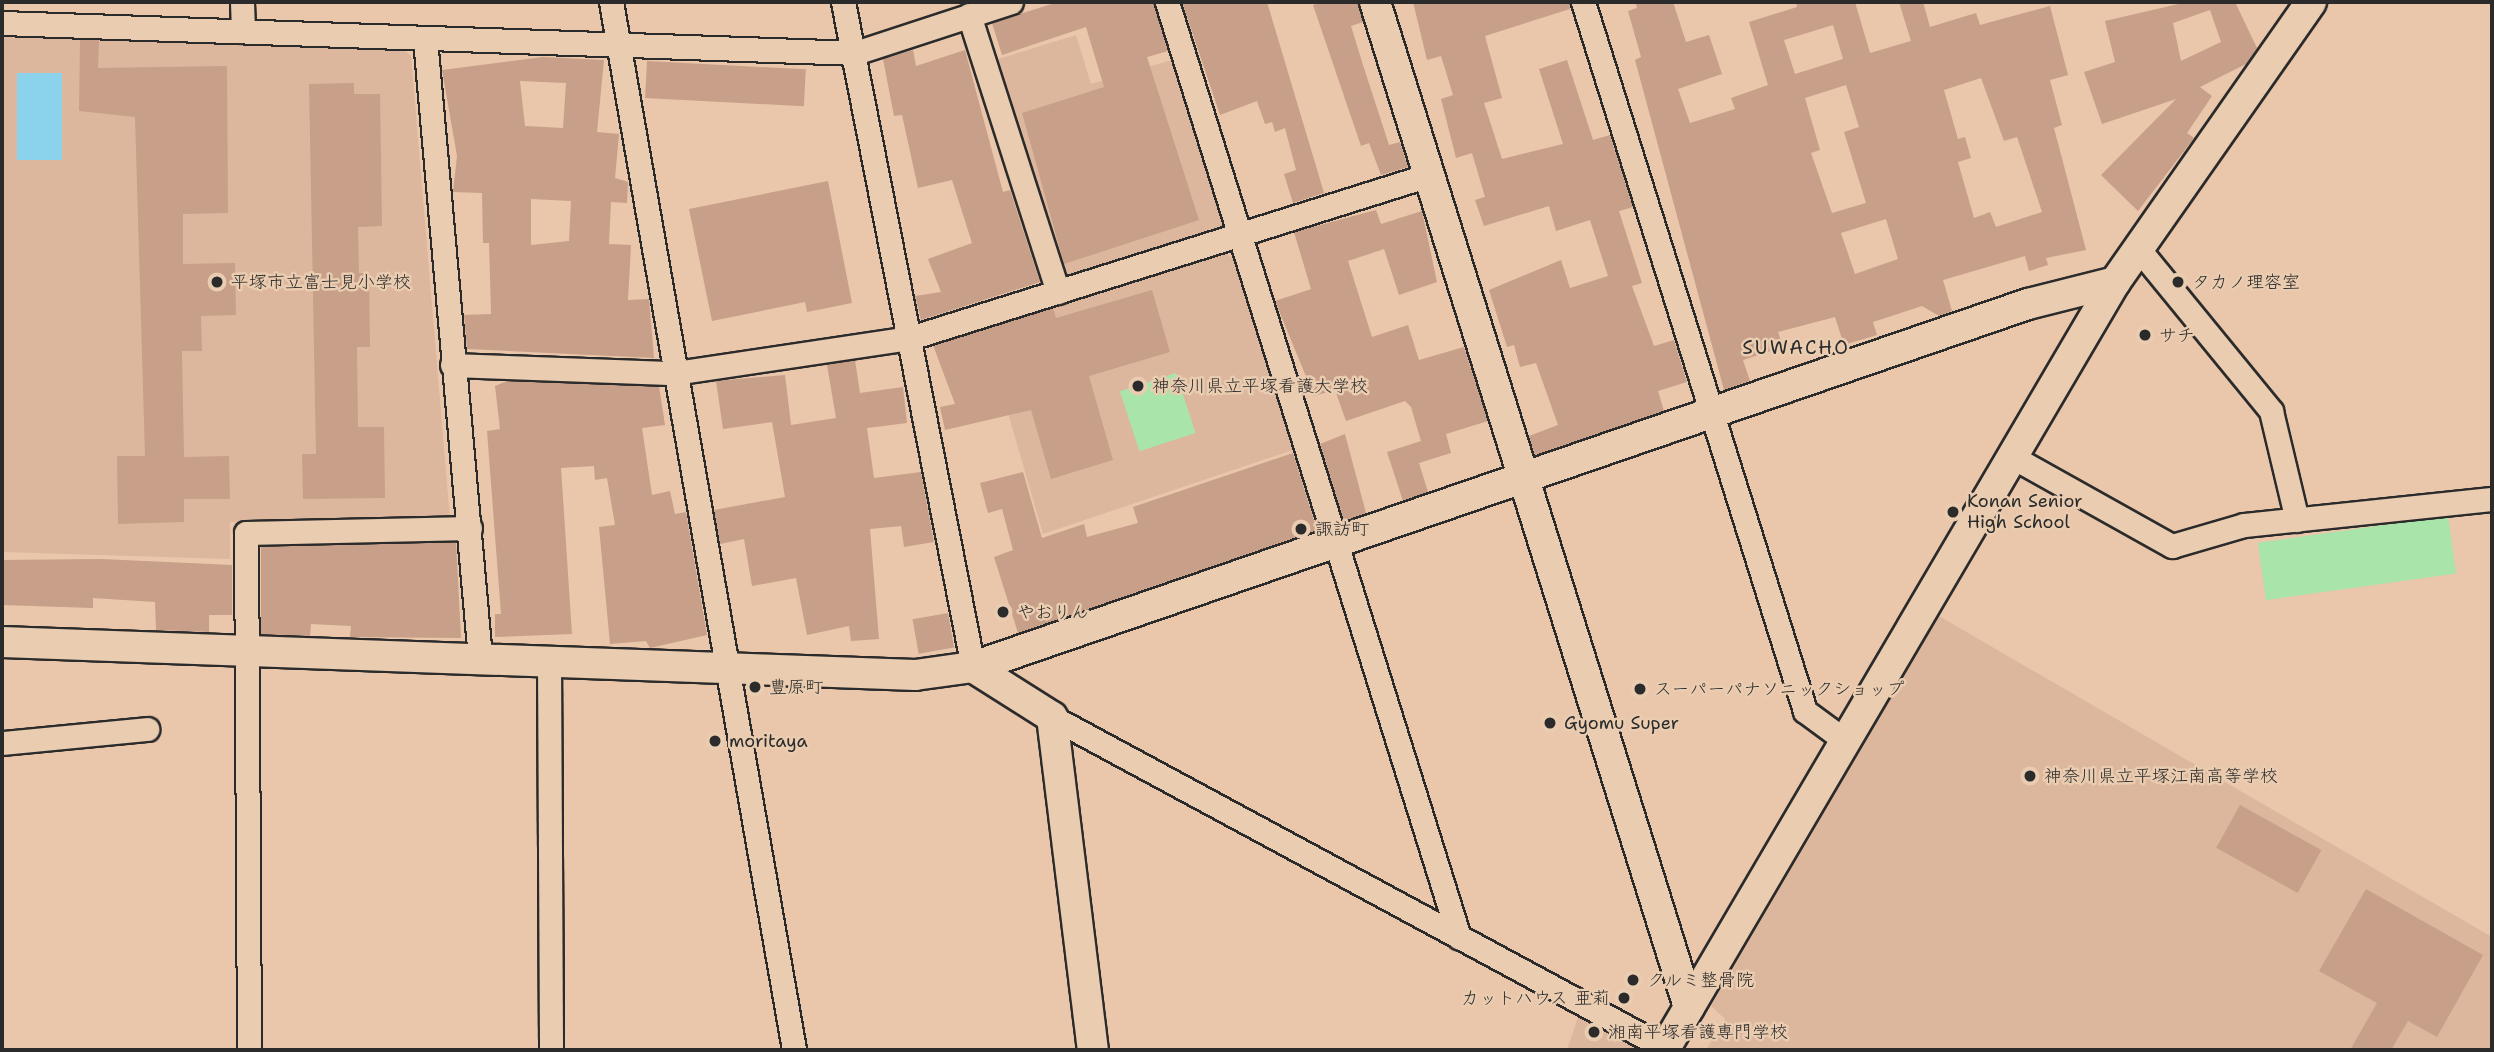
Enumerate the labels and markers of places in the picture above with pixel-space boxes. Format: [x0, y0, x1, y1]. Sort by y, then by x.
place label: 平塚市立富士見小学校 [231, 271, 411, 293]
place label: タカノ理容室 [2192, 271, 2300, 293]
marker: 平塚市立富士見小学校 [209, 274, 225, 290]
marker: タカノ理容室 [2170, 274, 2186, 290]
place label: サチ [2159, 324, 2195, 346]
marker: サチ [2137, 327, 2153, 343]
place label: 神奈川県立平塚看護大学校 [1152, 375, 1368, 397]
marker: 神奈川県立平塚看護大学校 [1130, 378, 1146, 394]
place label: Konan Senior High School [1967, 491, 2083, 534]
marker: Konan Senior High School [1945, 504, 1961, 520]
place label: 諏訪町 [1315, 518, 1369, 540]
marker: 諏訪町 [1293, 521, 1309, 537]
place label: やおりん [1017, 601, 1089, 623]
marker: やおりん [995, 604, 1011, 620]
place label: 豊原町 [769, 676, 823, 698]
place label: スーパーパナソニックショップ [1654, 678, 1905, 700]
marker: 豊原町 [747, 679, 763, 695]
marker: スーパーパナソニックショップ [1632, 681, 1648, 697]
place label: Gyomu Super [1564, 712, 1679, 734]
marker: Gyomu Super [1542, 715, 1558, 731]
place label: moritaya [729, 730, 808, 752]
marker: moritaya [707, 733, 723, 749]
place label: 神奈川県立平塚江南高等学校 [2044, 765, 2278, 787]
marker: 神奈川県立平塚江南高等学校 [2022, 768, 2038, 784]
place label: クルミ整骨院 [1647, 969, 1755, 991]
marker: クルミ整骨院 [1625, 972, 1641, 988]
place label: カットハウス 亜莉 [1460, 987, 1610, 1009]
marker: カットハウス 亜莉 [1616, 990, 1632, 1006]
place label: 湘南平塚看護専門学校 [1608, 1021, 1788, 1043]
marker: 湘南平塚看護専門学校 [1586, 1024, 1602, 1040]

